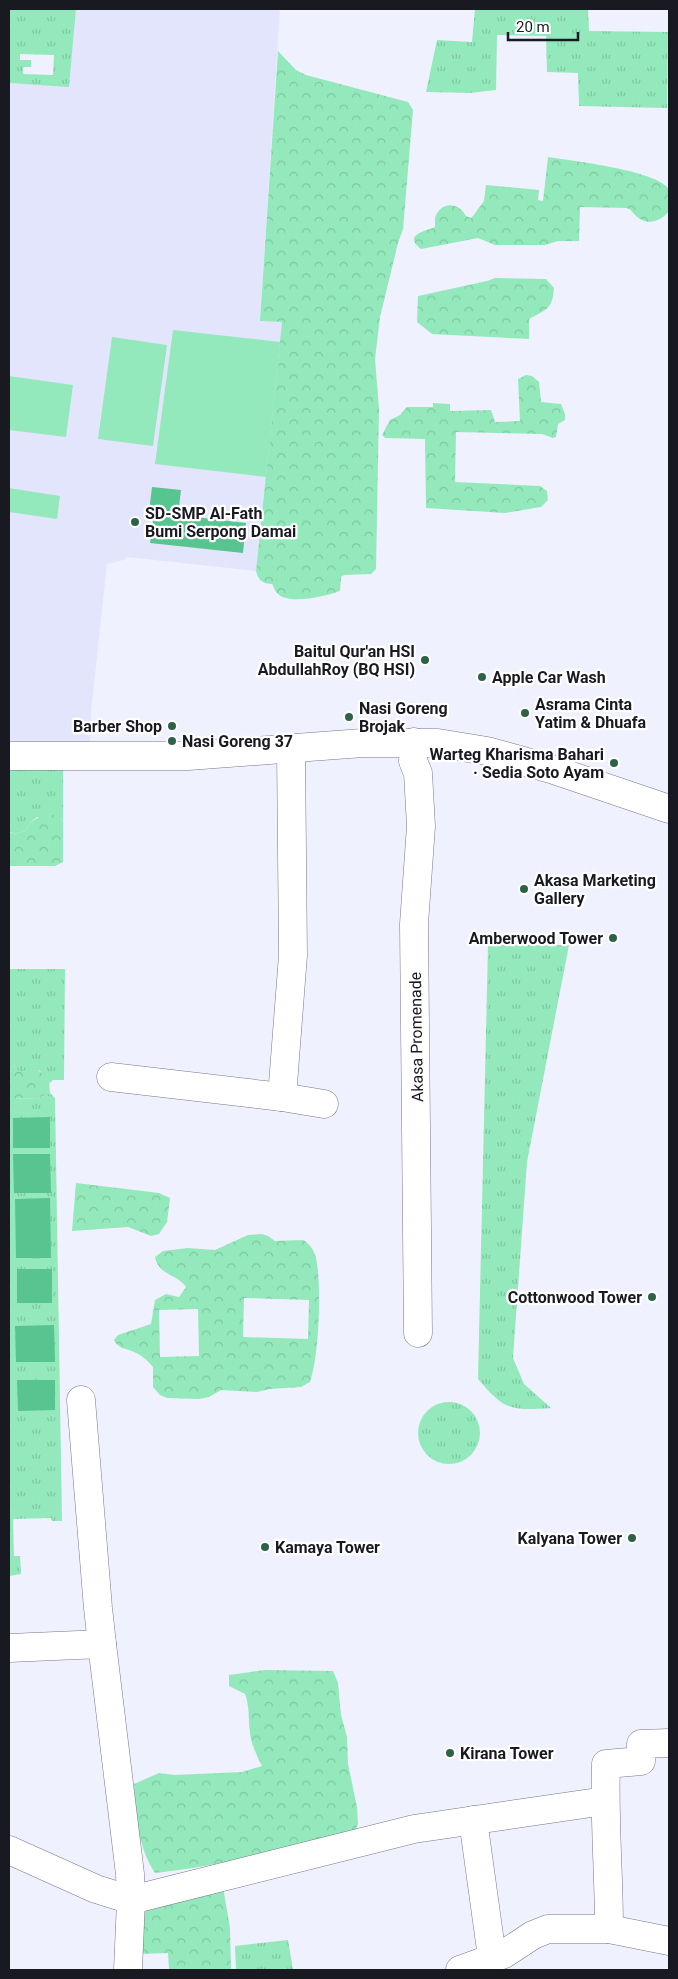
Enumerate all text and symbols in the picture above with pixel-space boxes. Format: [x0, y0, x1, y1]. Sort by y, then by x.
scale bar [508, 10, 578, 42]
text: 20 m [516, 18, 550, 36]
place label: SD-SMP Al-Fath Bumi Serpong Damai [145, 504, 296, 541]
marker: SD-SMP Al-Fath Bumi Serpong Damai [129, 516, 141, 528]
place label: Baitul Qur'an HSI AbdullahRoy (BQ HSI) [258, 642, 415, 679]
marker: Baitul Qur'an HSI AbdullahRoy (BQ HSI) [419, 654, 431, 666]
place label: Apple Car Wash [492, 668, 606, 687]
marker: Apple Car Wash [476, 671, 488, 683]
place label: Asrama Cinta Yatim & Dhuafa [535, 695, 647, 732]
place label: Nasi Goreng Brojak [359, 699, 448, 736]
marker: Asrama Cinta Yatim & Dhuafa [519, 707, 531, 719]
marker: Nasi Goreng Brojak [343, 711, 355, 723]
place label: Barber Shop [73, 717, 162, 736]
marker: Barber Shop [166, 720, 178, 732]
place label: Nasi Goreng 37 [182, 732, 293, 751]
marker: Nasi Goreng 37 [166, 735, 178, 747]
place label: Warteg Kharisma Bahari · Sedia Soto Ayam [429, 745, 604, 782]
marker: Warteg Kharisma Bahari · Sedia Soto Ayam [608, 757, 620, 769]
place label: Akasa Marketing Gallery [534, 871, 656, 908]
marker: Akasa Marketing Gallery [518, 883, 530, 895]
place label: Amberwood Tower [469, 929, 603, 948]
marker: Amberwood Tower [607, 932, 619, 944]
street label: Akasa Promenade [406, 972, 427, 1102]
place label: Cottonwood Tower [508, 1288, 642, 1307]
marker: Cottonwood Tower [646, 1291, 658, 1303]
place label: Kalyana Tower [518, 1529, 622, 1548]
marker: Kalyana Tower [626, 1532, 638, 1544]
place label: Kamaya Tower [275, 1538, 380, 1557]
marker: Kamaya Tower [259, 1541, 271, 1553]
place label: Kirana Tower [460, 1744, 554, 1763]
marker: Kirana Tower [444, 1747, 456, 1759]

